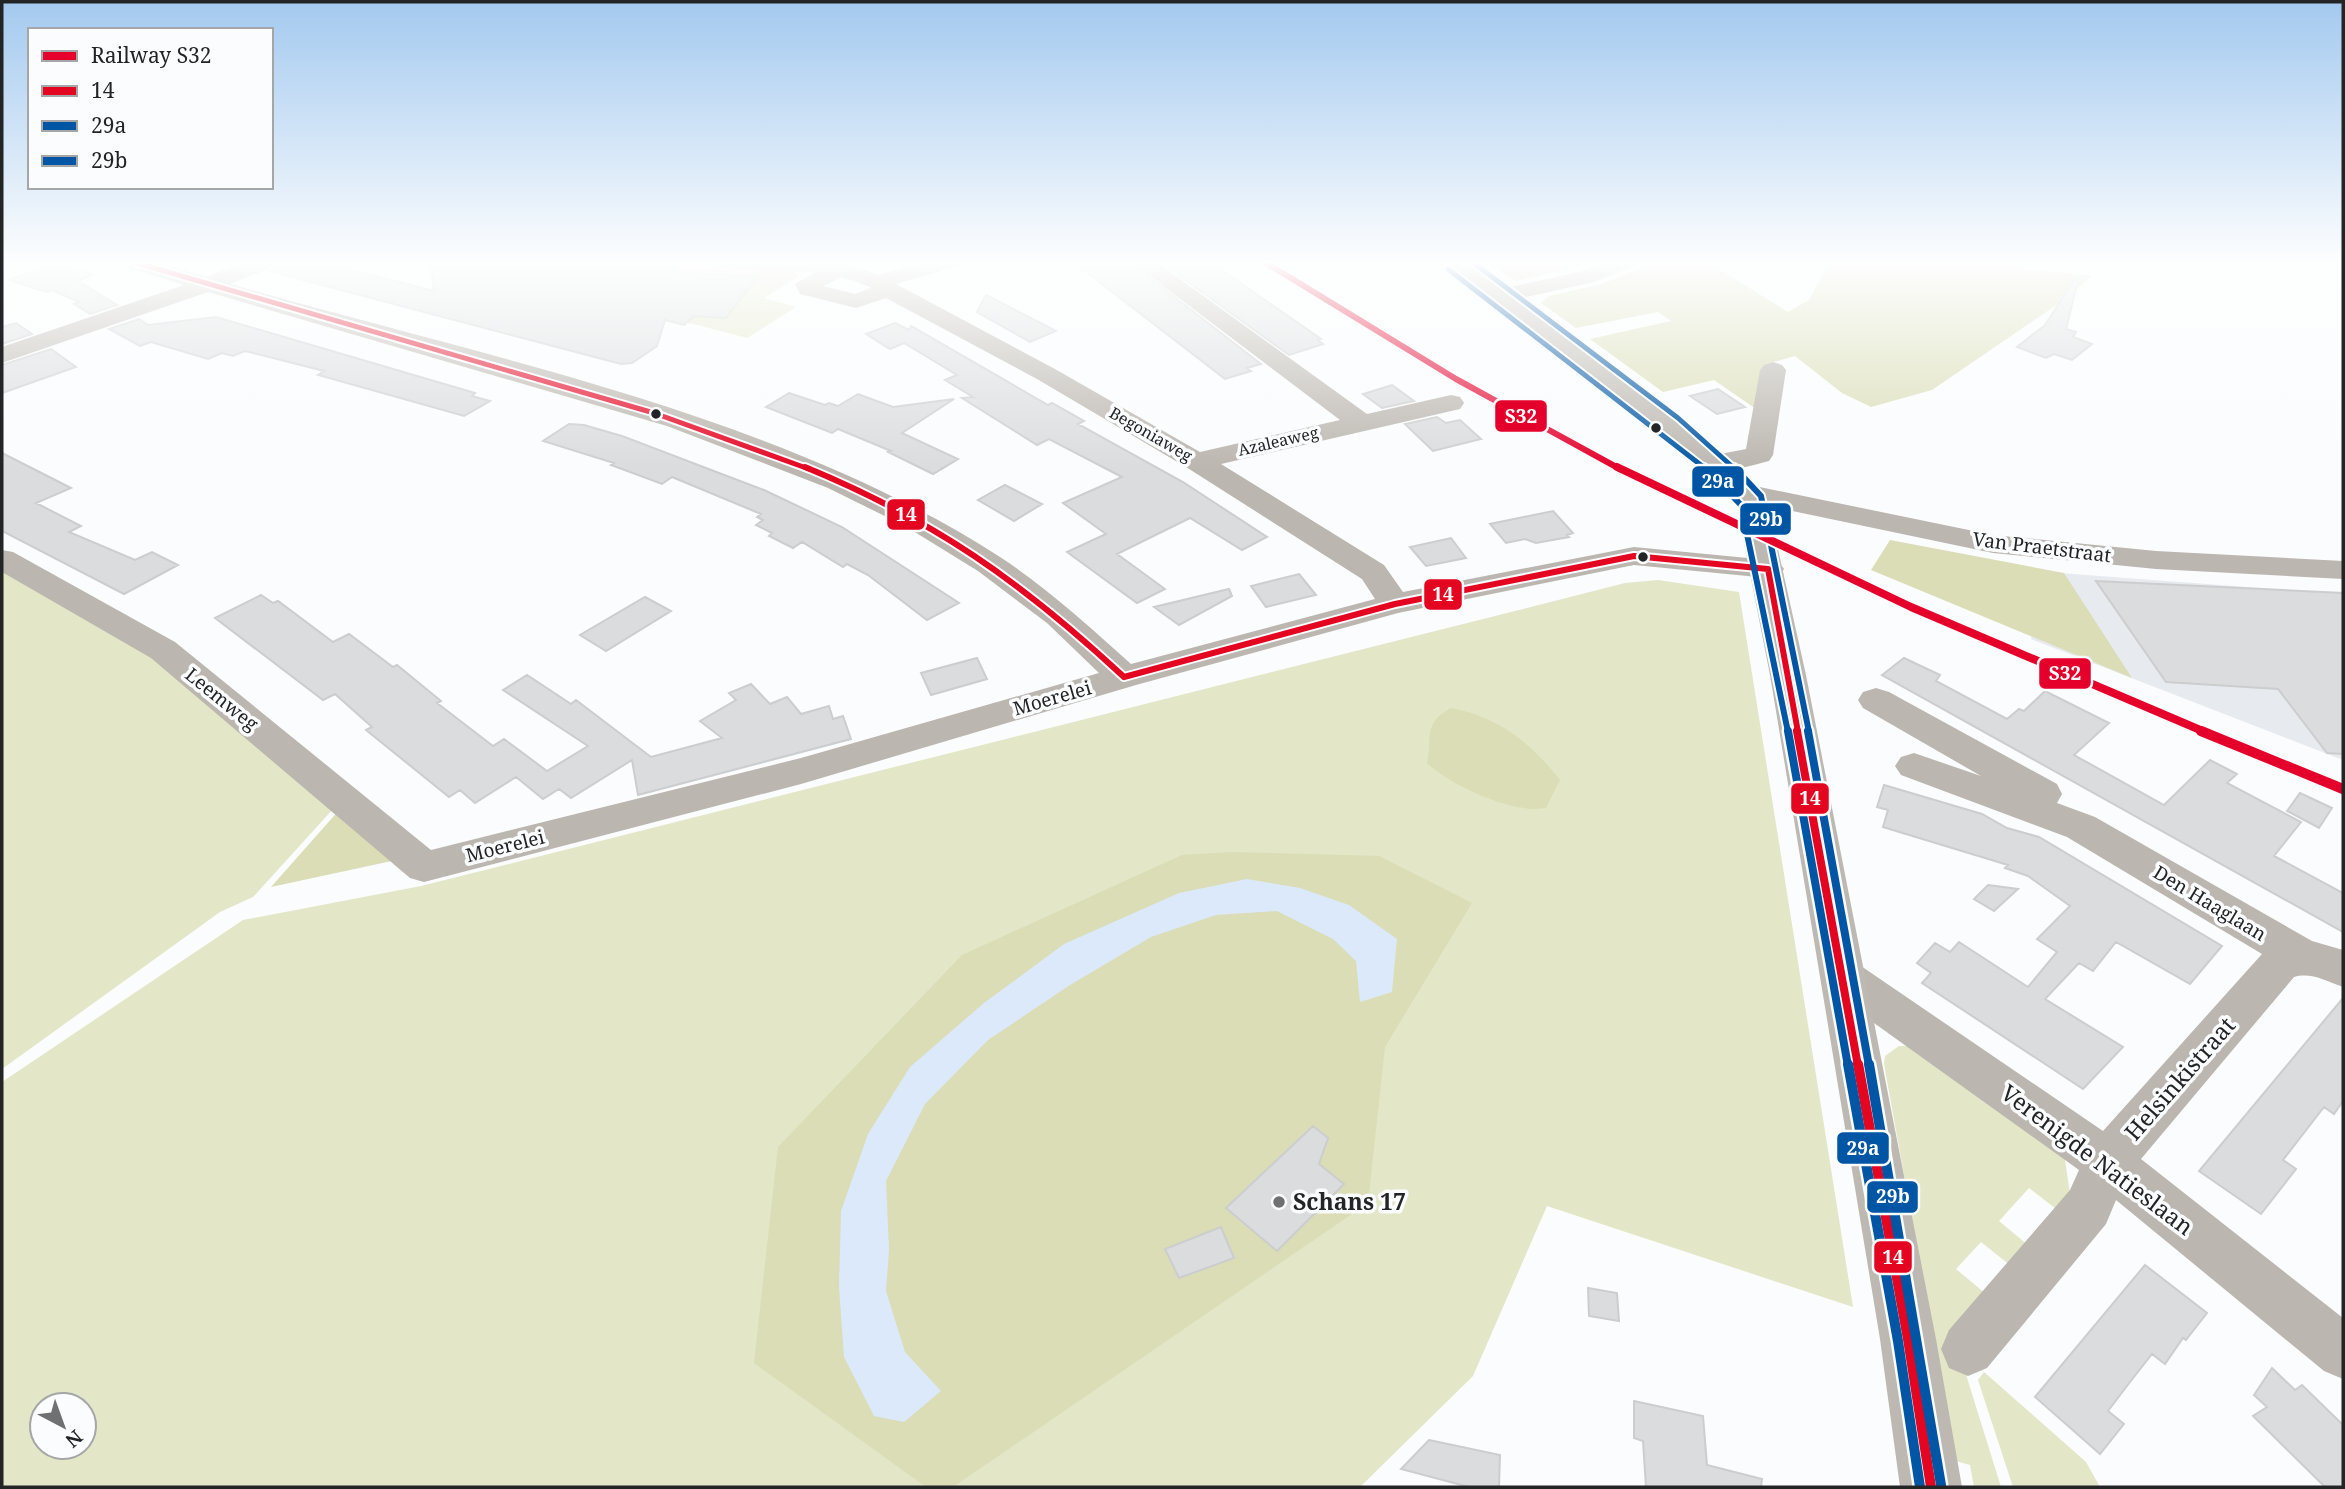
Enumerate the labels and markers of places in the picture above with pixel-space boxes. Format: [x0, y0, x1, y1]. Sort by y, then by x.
unlabelled marker [649, 407, 663, 421]
unlabelled marker [1649, 421, 1663, 435]
unlabelled marker [1636, 550, 1650, 564]
place label: Schans 17 [1293, 1185, 1406, 1217]
marker: Schans 17 [1271, 1194, 1287, 1210]

